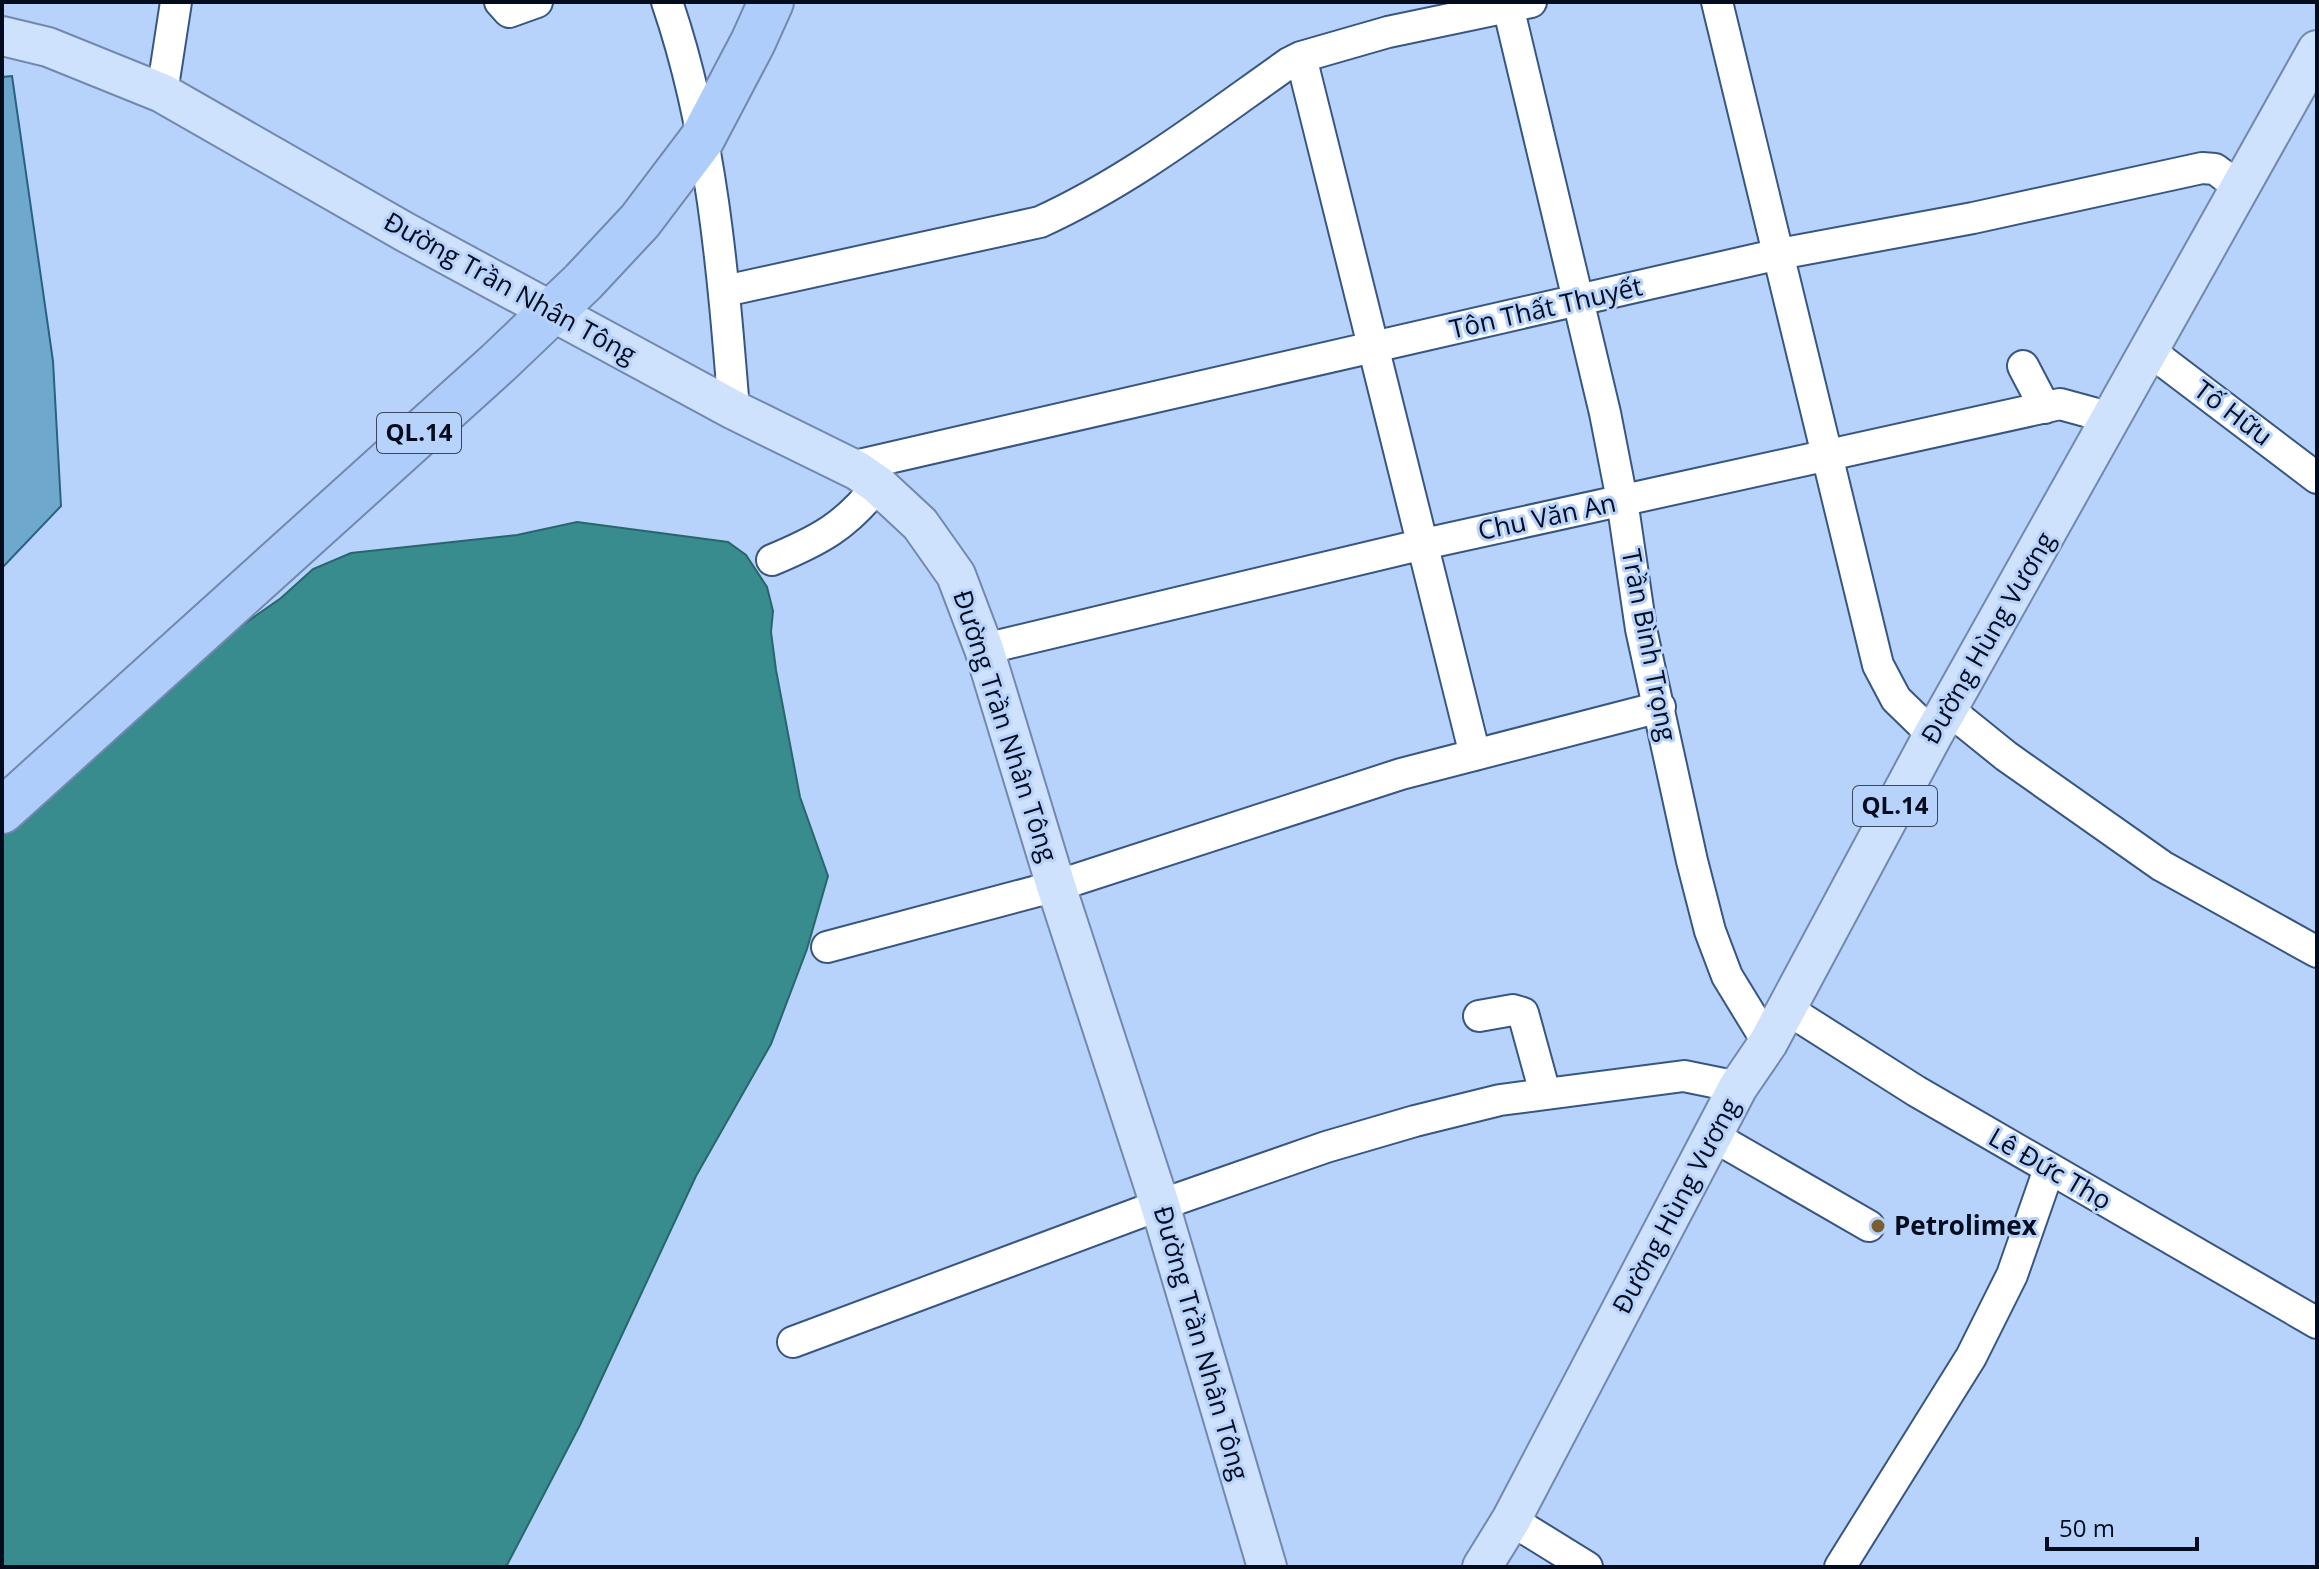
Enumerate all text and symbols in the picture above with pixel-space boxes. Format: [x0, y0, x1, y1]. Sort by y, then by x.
street label: Đường Trần Nhân Tông [378, 203, 643, 372]
street label: Tôn Thất Thuyết [1446, 267, 1646, 347]
street label: Tố Hữu [2187, 371, 2280, 453]
road number: QL.14 [377, 413, 461, 453]
street label: Chu Văn An [1475, 484, 1619, 548]
street label: Đường Hùng Vương [1912, 525, 2063, 750]
street label: Trần Bình Trọng [1614, 546, 1686, 744]
street label: Đường Trần Nhân Tông [945, 585, 1067, 866]
road number: QL.14 [1853, 786, 1937, 826]
street label: Đường Hùng Vương [1603, 1091, 1747, 1320]
street label: Lê Đức Thọ [1983, 1119, 2118, 1218]
street label: Đường Trần Nhân Tông [1146, 1201, 1258, 1484]
place label: Petrolimex [1894, 1207, 2037, 1243]
marker: Petrolimex [1869, 1217, 1887, 1235]
scale bar [2047, 1501, 2197, 1551]
text: 50 m [2059, 1511, 2115, 1544]

